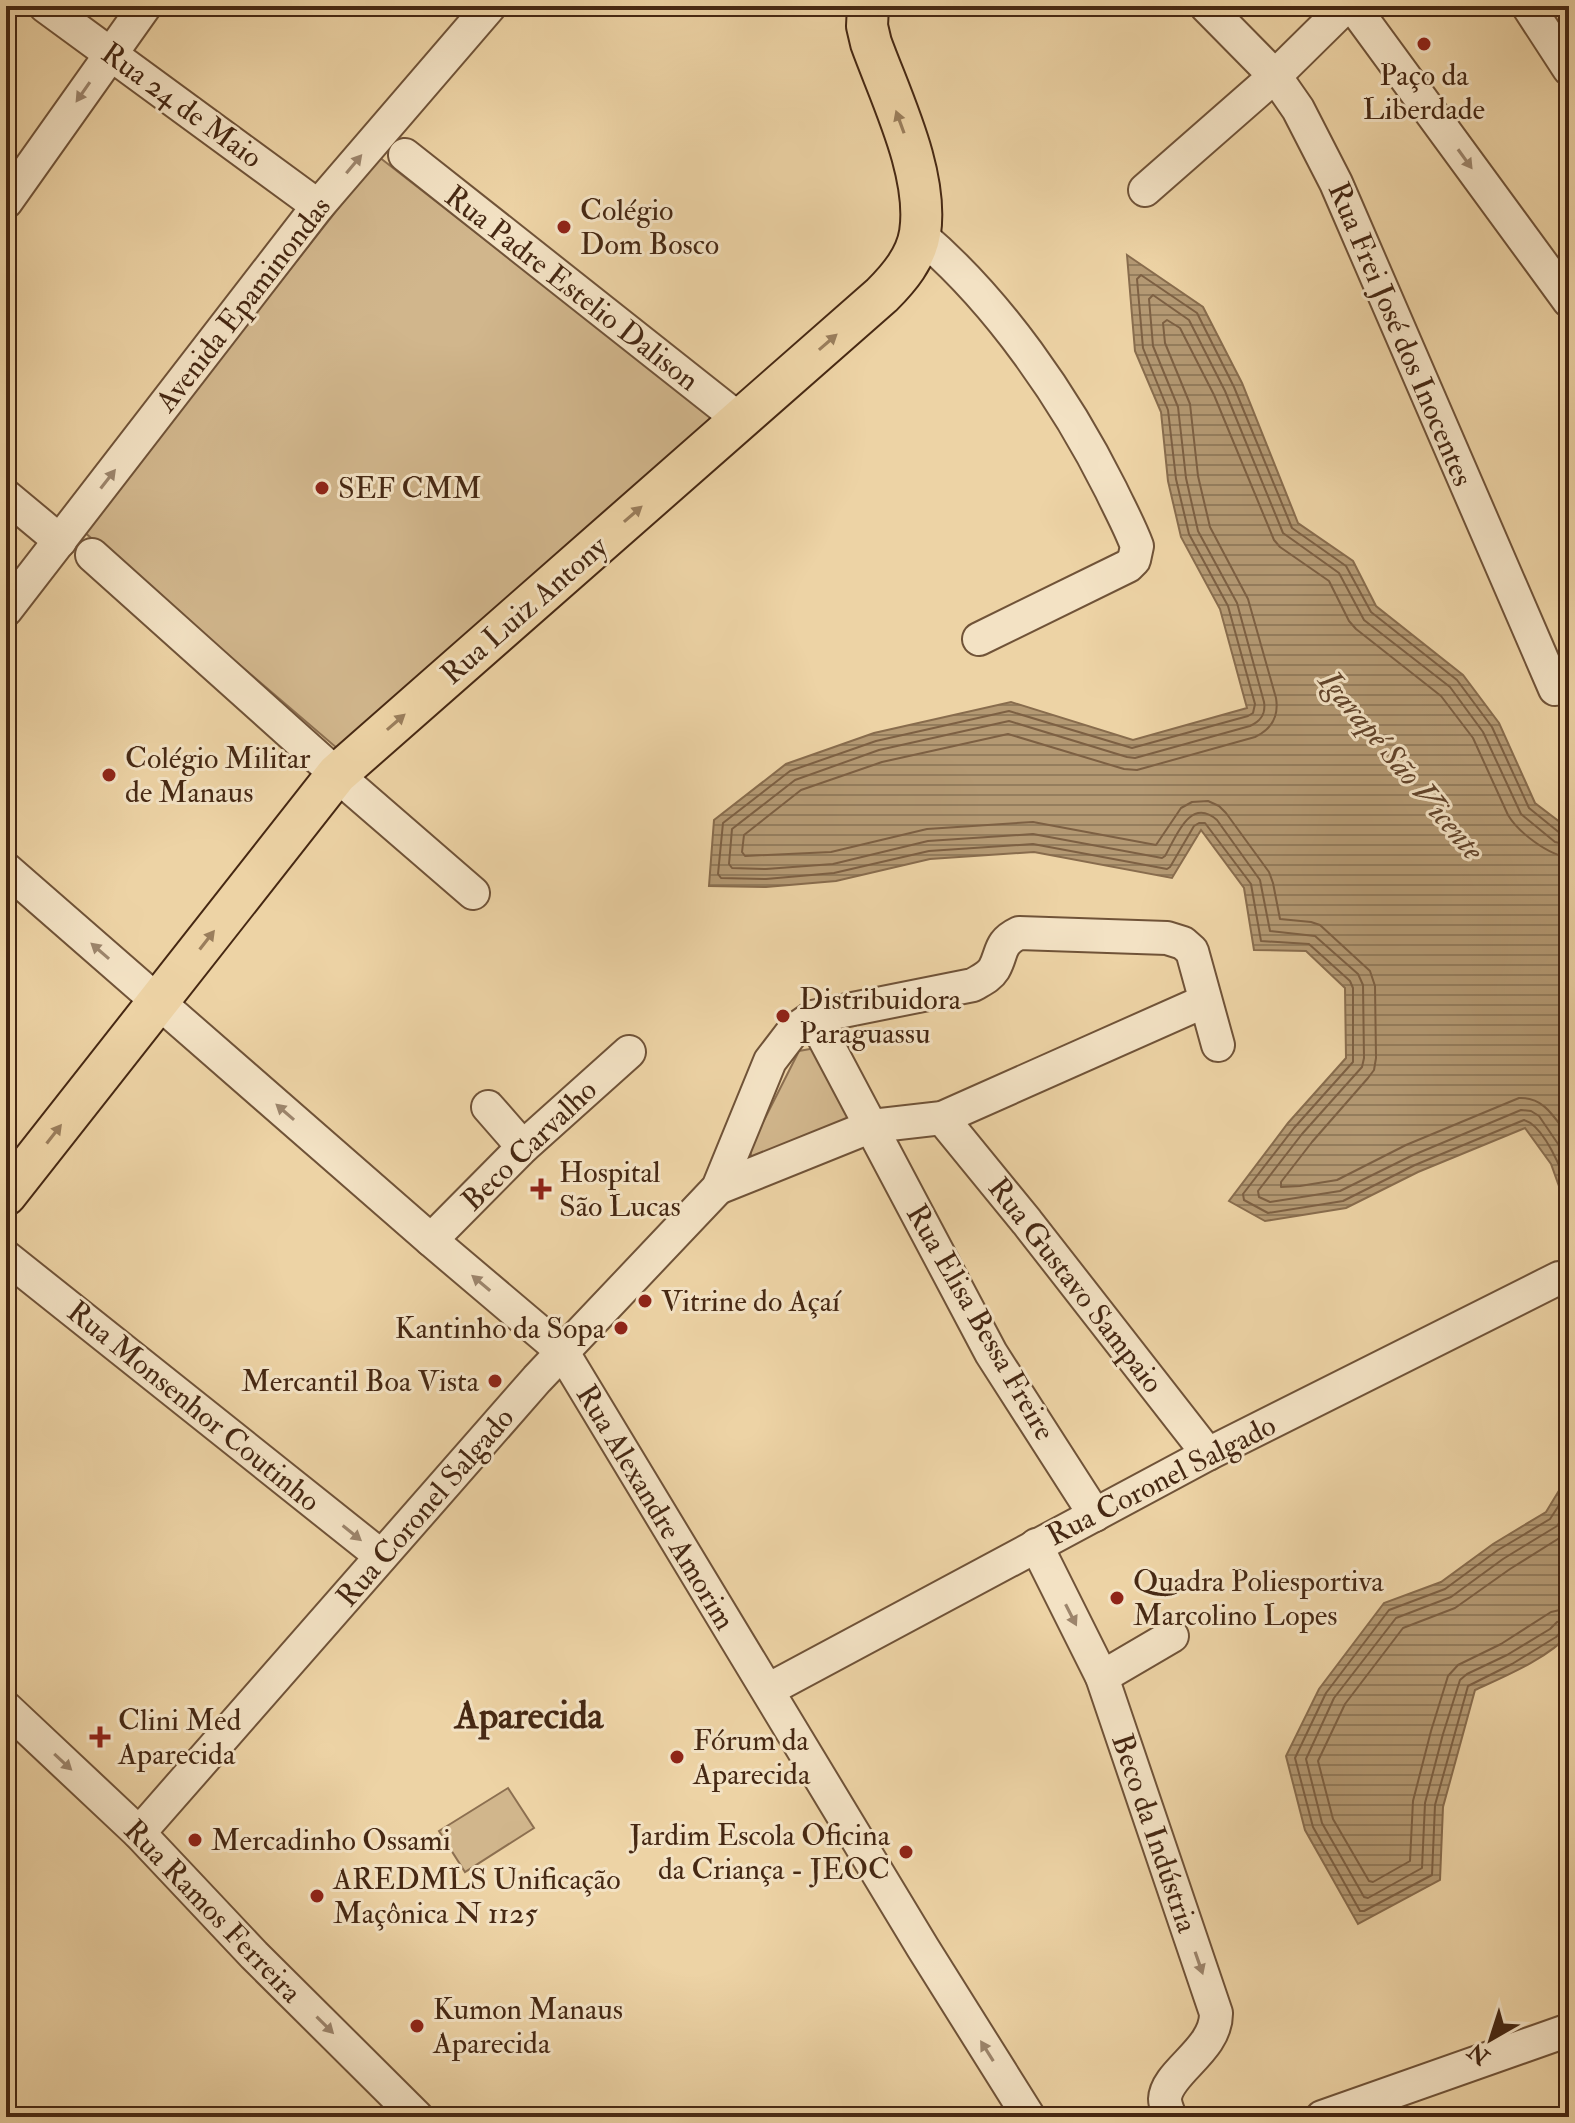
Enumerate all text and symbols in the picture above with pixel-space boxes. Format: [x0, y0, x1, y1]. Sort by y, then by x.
street label: Rua 24 de Maio [94, 35, 269, 176]
marker: Paço da Liberdade [1415, 35, 1433, 53]
place label: Paço da Liberdade [1363, 57, 1485, 128]
one-way arrow [76, 82, 91, 103]
one-way arrow [893, 109, 906, 133]
one-way arrow [1457, 149, 1472, 170]
one-way arrow [345, 154, 362, 174]
street label: Rua Frei José dos Inocentes [1320, 177, 1481, 492]
street label: Rua Padre Estelio Dalison [437, 178, 706, 399]
street label: Avenida Epaminondas [147, 189, 339, 420]
place label: Colégio Dom Bosco [580, 192, 719, 263]
marker: Colégio Dom Bosco [555, 218, 573, 236]
one-way arrow [819, 334, 838, 352]
one-way arrow [99, 469, 115, 489]
place label: SEF CMM [338, 470, 481, 507]
marker: SEF CMM [313, 479, 331, 497]
one-way arrow [623, 506, 643, 523]
street label: Rua Luiz Antony [434, 528, 616, 693]
water label: Igarapé São Vicente [1309, 661, 1493, 869]
one-way arrow [386, 714, 405, 732]
place label: Colégio Militar de Manaus [125, 740, 310, 811]
marker: Colégio Militar de Manaus [100, 766, 118, 784]
one-way arrow [198, 930, 214, 950]
one-way arrow [90, 942, 109, 960]
place label: Distribuidora Paraguassu [799, 981, 962, 1052]
marker: Distribuidora Paraguassu [774, 1007, 792, 1025]
street label: Beco Carvalho [454, 1072, 605, 1219]
one-way arrow [276, 1104, 295, 1122]
one-way arrow [46, 1124, 62, 1144]
place label: Hospital São Lucas [559, 1154, 681, 1225]
street label: Rua Gustavo Sampaio [980, 1170, 1171, 1400]
marker: Hospital São Lucas [530, 1178, 552, 1200]
street label: Rua Elisa Bessa Freire [898, 1198, 1063, 1447]
one-way arrow [472, 1275, 492, 1292]
place label: Vitrine do Açaí [661, 1283, 842, 1320]
marker: Vitrine do Açaí [636, 1292, 654, 1310]
street label: Rua Monsenhor Coutinho [60, 1293, 328, 1520]
place label: Kantinho da Sopa [395, 1310, 606, 1347]
marker: Kantinho da Sopa [612, 1319, 630, 1337]
place label: Mercantil Boa Vista [241, 1363, 480, 1400]
marker: Mercantil Boa Vista [486, 1372, 504, 1390]
street label: Rua Alexandre Amorim [568, 1378, 743, 1637]
street label: Rua Coronel Salgado [329, 1400, 522, 1615]
street label: Rua Coronel Salgado [1040, 1407, 1282, 1554]
one-way arrow [342, 1524, 362, 1540]
place label: Quadra Poliesportiva Marcolino Lopes [1133, 1563, 1384, 1634]
marker: Quadra Poliesportiva Marcolino Lopes [1108, 1589, 1126, 1607]
one-way arrow [1064, 1603, 1078, 1626]
district label: Aparecida [453, 1692, 605, 1740]
place label: Clini Med Aparecida [117, 1702, 241, 1773]
place label: Fórum da Aparecida [692, 1722, 811, 1793]
marker: Clini Med Aparecida [89, 1726, 111, 1748]
street label: Beco da Indústria [1103, 1729, 1206, 1938]
marker: Fórum da Aparecida [668, 1748, 686, 1766]
one-way arrow [53, 1752, 72, 1770]
street label: Rua Ramos Ferreira [116, 1812, 310, 2011]
place label: Jardim Escola Oficina da Criança - JEOC [628, 1817, 891, 1888]
place label: Mercadinho Ossami [211, 1822, 451, 1859]
marker: Mercadinho Ossami [186, 1831, 204, 1849]
marker: Jardim Escola Oficina da Criança - JEOC [897, 1843, 915, 1861]
place label: AREDMLS Unificação Maçônica N 1125 [332, 1861, 621, 1932]
marker: AREDMLS Unificação Maçônica N 1125 [308, 1887, 326, 1905]
one-way arrow [1193, 1952, 1205, 1976]
place label: Kumon Manaus Aparecida [432, 1991, 623, 2062]
north arrow [1451, 1999, 1531, 2079]
one-way arrow [315, 2016, 334, 2034]
marker: Kumon Manaus Aparecida [408, 2017, 426, 2035]
text: N [1462, 2036, 1496, 2071]
one-way arrow [981, 2040, 995, 2062]

